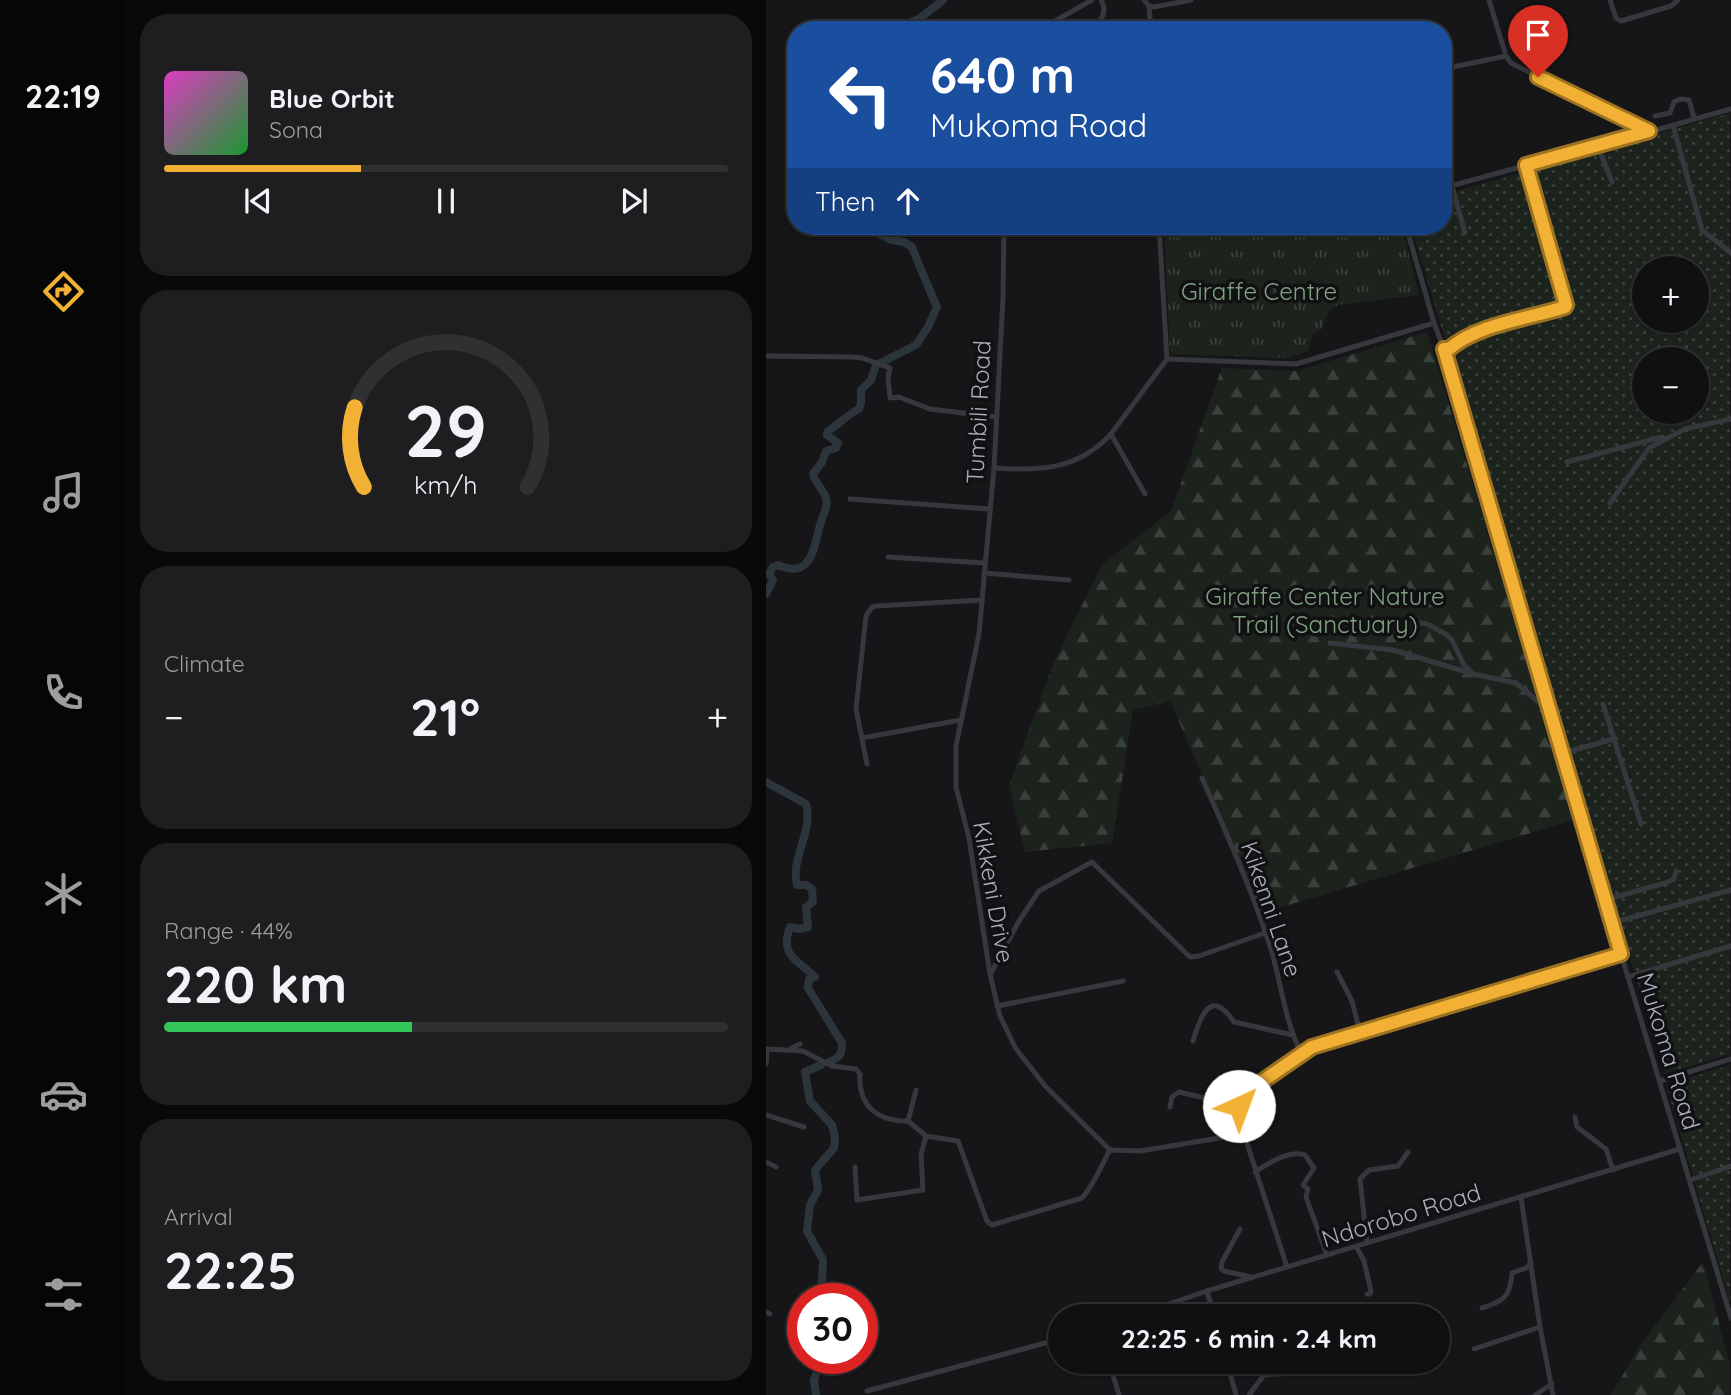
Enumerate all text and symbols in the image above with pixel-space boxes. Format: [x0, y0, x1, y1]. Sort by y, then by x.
pin [1508, 5, 1568, 77]
icon: arrive [1519, 16, 1557, 54]
text: 640 m [930, 44, 1075, 105]
icon: left [815, 49, 906, 140]
text: 22:19 [25, 76, 101, 116]
text: Blue Orbit [269, 82, 395, 115]
text: Mukoma Road [930, 105, 1147, 145]
text: Sona [269, 115, 323, 144]
icon: previous [239, 182, 277, 220]
icon: pause [427, 182, 465, 220]
icon: next [615, 182, 653, 220]
icon: ahead [889, 182, 927, 220]
text: Then [815, 185, 875, 218]
map controls [1632, 256, 1709, 424]
button: + [1632, 256, 1709, 333]
icon: directions [39, 267, 88, 316]
park label: Giraffe Centre [1181, 276, 1337, 306]
street label: Tumbili Road [959, 340, 997, 484]
button: − [1632, 347, 1709, 424]
text: 29 [405, 385, 487, 476]
icon: music [39, 468, 88, 517]
text: km/h [414, 469, 478, 500]
park label: Giraffe Center Nature Trail (Sanctuary) [1205, 581, 1445, 639]
text: Climate [164, 649, 245, 678]
icon: phone [39, 668, 88, 717]
text: 21° [410, 684, 480, 749]
text: − [164, 693, 184, 741]
text: + [707, 693, 728, 741]
street label: Kikkeni Drive [967, 819, 1021, 965]
street label: Kikenni Lane [1235, 837, 1309, 981]
icon: climate [39, 869, 88, 918]
text: Range · 44% [164, 916, 293, 945]
text: 220 km [164, 951, 347, 1016]
street label: Mukoma Road [1631, 969, 1707, 1133]
position arrow [1202, 1069, 1276, 1143]
icon: car [39, 1070, 88, 1119]
street label: Ndorobo Road [1318, 1177, 1484, 1253]
text: Arrival [164, 1202, 233, 1231]
text: 22:25 [164, 1237, 297, 1302]
icon: filters [39, 1270, 88, 1319]
speed limit sign: 30 [787, 1283, 878, 1374]
text: 22:25 · 6 min · 2.4 km [1121, 1322, 1377, 1355]

